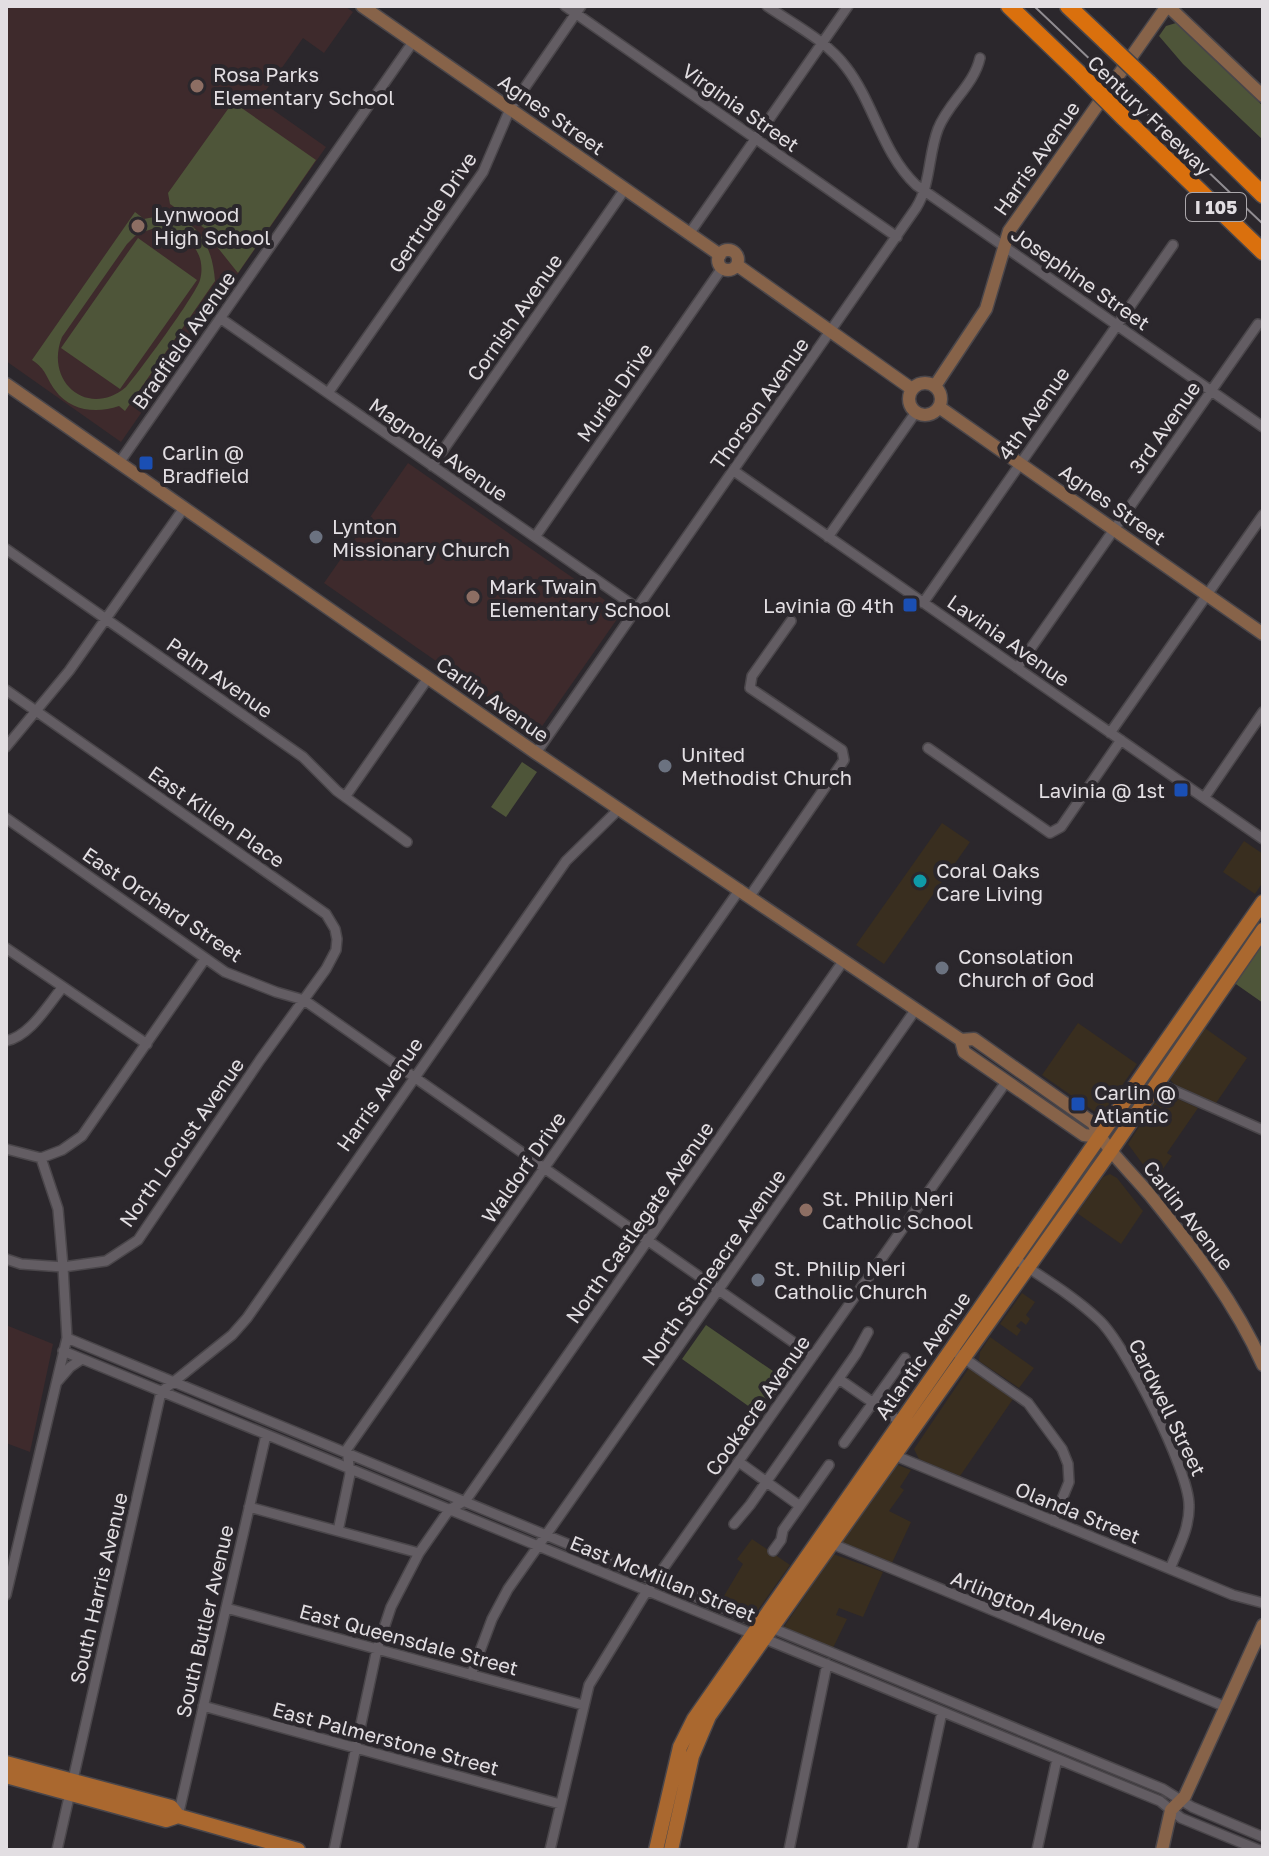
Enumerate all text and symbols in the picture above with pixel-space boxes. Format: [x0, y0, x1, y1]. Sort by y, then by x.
street label: Century Freeway [1083, 50, 1217, 180]
street label: Virginia Street [678, 58, 804, 156]
place label: Rosa Parks Elementary School [213, 62, 395, 109]
street label: Agnes Street [494, 69, 610, 159]
marker: Rosa Parks Elementary School [188, 77, 206, 95]
street label: Harris Avenue [988, 96, 1084, 220]
street label: Gertrude Drive [383, 147, 481, 277]
road number: I 105 [1186, 193, 1246, 221]
place label: Lynwood High School [154, 202, 271, 249]
marker: Lynwood High School [129, 217, 147, 235]
street label: Josephine Street [1007, 221, 1155, 335]
street label: Cornish Avenue [461, 249, 567, 385]
street label: Bradfield Avenue [126, 266, 240, 414]
street label: Thorson Avenue [705, 333, 813, 473]
street label: Muriel Drive [571, 338, 657, 446]
street label: 4th Avenue [992, 362, 1074, 464]
street label: 3rd Avenue [1123, 376, 1205, 478]
street label: Magnolia Avenue [365, 392, 513, 506]
place label: Carlin @ Bradfield [162, 440, 249, 487]
marker: Carlin @ Bradfield [137, 454, 155, 472]
street label: Agnes Street [1055, 459, 1171, 549]
place label: Lynton Missionary Church [332, 514, 510, 561]
marker: Lynton Missionary Church [307, 528, 325, 546]
place label: Mark Twain Elementary School [489, 574, 671, 621]
marker: Mark Twain Elementary School [464, 588, 482, 606]
street label: Lavinia Avenue [943, 589, 1075, 691]
place label: Lavinia @ 4th [763, 593, 894, 617]
marker: Lavinia @ 4th [901, 596, 919, 614]
street label: Palm Avenue [162, 632, 278, 722]
street label: Carlin Avenue [432, 651, 554, 747]
place label: United Methodist Church [681, 742, 852, 789]
marker: United Methodist Church [656, 757, 674, 775]
street label: East Killen Place [144, 760, 290, 872]
place label: Lavinia @ 1st [1038, 778, 1165, 802]
marker: Lavinia @ 1st [1172, 781, 1190, 799]
street label: East Orchard Street [78, 842, 248, 966]
place label: Coral Oaks Care Living [936, 858, 1043, 905]
marker: Coral Oaks Care Living [911, 872, 929, 890]
place label: Consolation Church of God [958, 944, 1094, 991]
marker: Consolation Church of God [933, 959, 951, 977]
street label: Harris Avenue [331, 1032, 427, 1156]
street label: North Locust Avenue [113, 1053, 249, 1231]
place label: Carlin @ Atlantic [1094, 1080, 1176, 1127]
marker: Carlin @ Atlantic [1069, 1095, 1087, 1113]
street label: Waldorf Drive [476, 1107, 570, 1227]
street label: North Castlegate Avenue [560, 1117, 718, 1327]
street label: Carlin Avenue [1139, 1155, 1239, 1275]
street label: North Stoneacre Avenue [636, 1164, 790, 1370]
place label: St. Philip Neri Catholic School [822, 1186, 973, 1233]
marker: St. Philip Neri Catholic School [797, 1201, 815, 1219]
place label: St. Philip Neri Catholic Church [774, 1256, 927, 1303]
marker: St. Philip Neri Catholic Church [749, 1271, 767, 1289]
street label: Atlantic Avenue [869, 1287, 975, 1423]
street label: Cookacre Avenue [700, 1330, 814, 1480]
street label: Cardwell Street [1124, 1335, 1212, 1479]
street label: Olanda Street [1012, 1476, 1144, 1548]
street label: South Harris Avenue [64, 1490, 132, 1686]
street label: South Butler Avenue [170, 1522, 238, 1720]
street label: East McMillan Street [567, 1530, 759, 1626]
street label: Arlington Avenue [948, 1565, 1110, 1649]
street label: East Queensdale Street [297, 1598, 521, 1680]
street label: East Palmerstone Street [270, 1696, 502, 1780]

